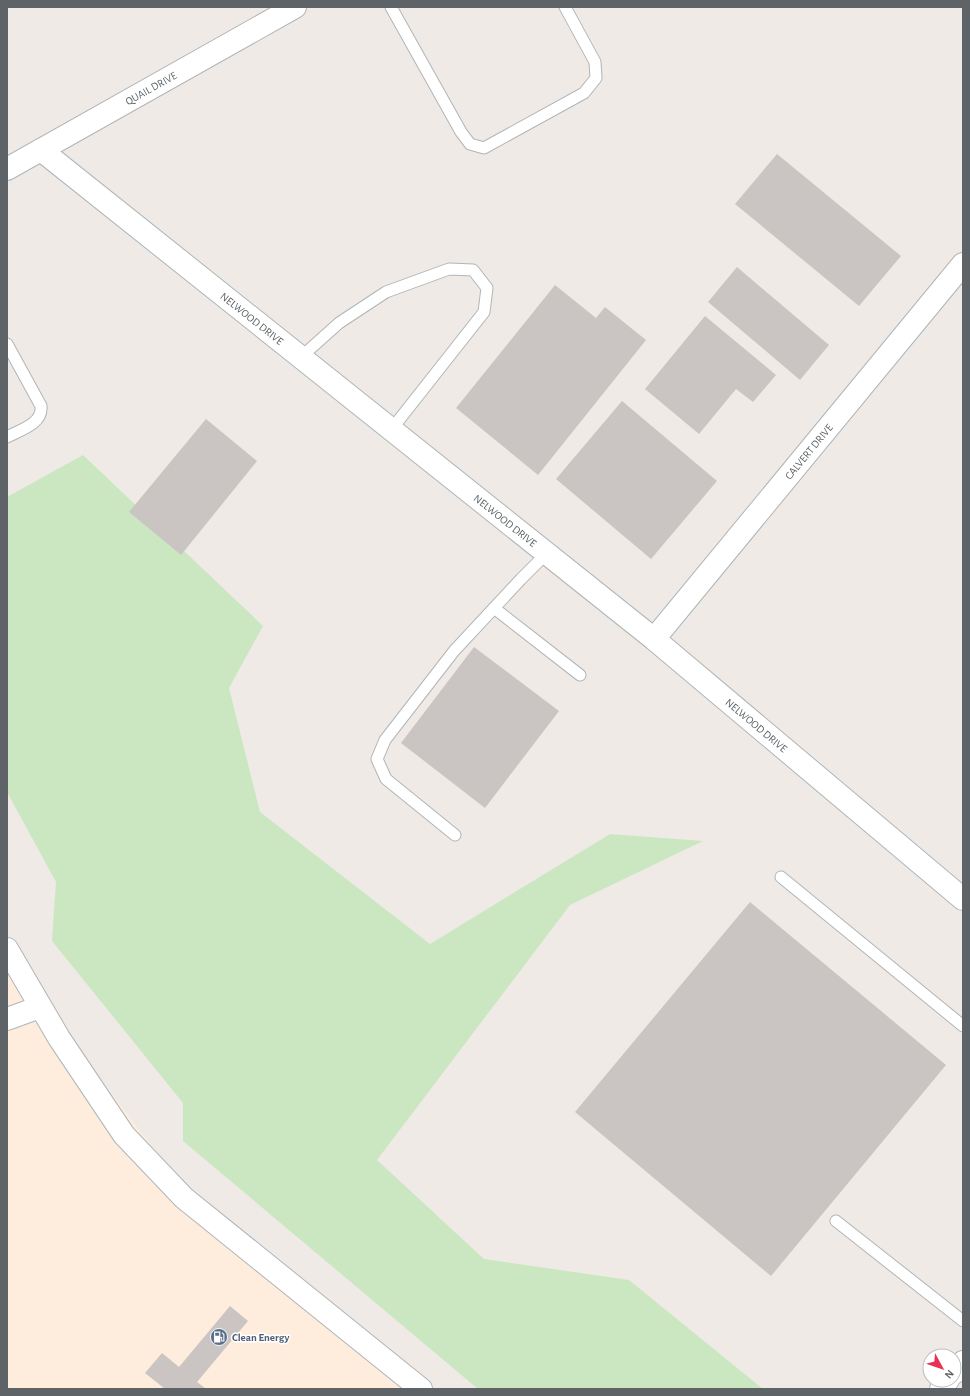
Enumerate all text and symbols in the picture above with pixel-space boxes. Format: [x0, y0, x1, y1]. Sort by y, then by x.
street label: QUAIL DRIVE [123, 69, 179, 107]
street label: NELWOOD DRIVE [219, 290, 286, 347]
street label: CALVERT DRIVE [783, 421, 835, 481]
street label: NELWOOD DRIVE [472, 492, 539, 549]
street label: NELWOOD DRIVE [723, 696, 790, 755]
fuel station icon: Clean Energy [209, 1327, 229, 1347]
place label: Clean Energy [232, 1332, 289, 1343]
north arrow [922, 1348, 962, 1388]
text: N [943, 1368, 956, 1381]

